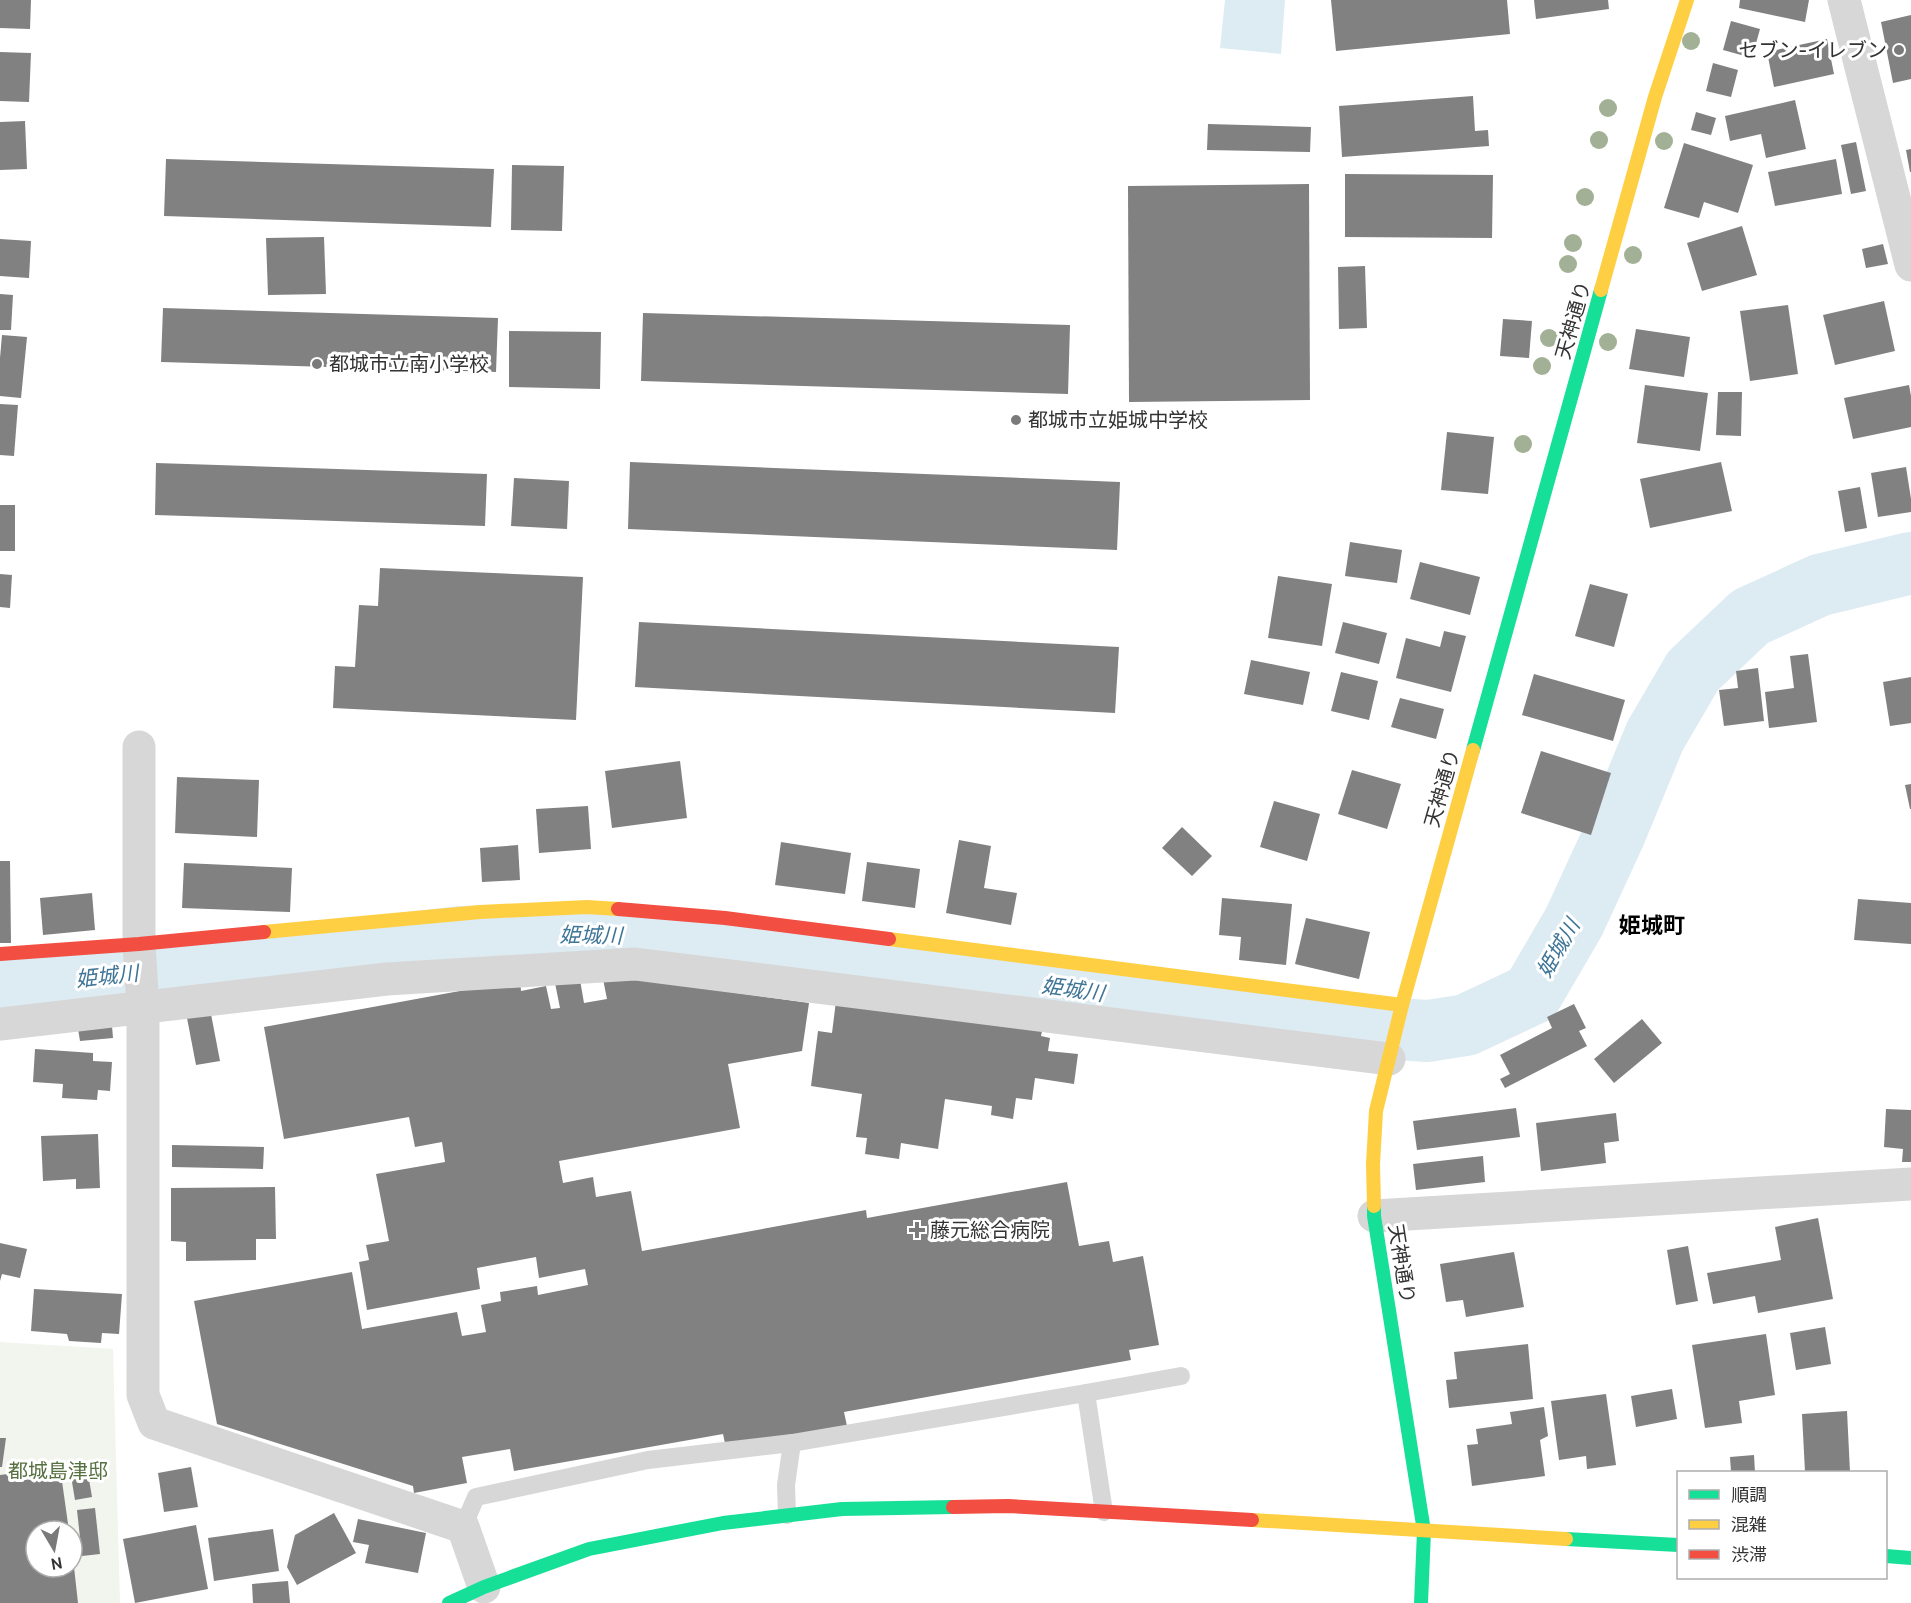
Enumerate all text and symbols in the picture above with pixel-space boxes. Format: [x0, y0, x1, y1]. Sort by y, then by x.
place label: セブン-イレブン [1739, 38, 1887, 62]
marker: セブン-イレブン [1892, 43, 1906, 57]
street label: 天神通り [1550, 278, 1596, 362]
place label: 都城市立南小学校 [329, 352, 489, 376]
marker: 都城市立南小学校 [310, 357, 324, 371]
place label: 都城市立姫城中学校 [1028, 408, 1208, 432]
marker: 都城市立姫城中学校 [1009, 413, 1023, 427]
street label: 天神通り [1419, 746, 1465, 830]
district label: 姫城町 [1619, 912, 1685, 939]
water label: 姫城川 [1531, 913, 1586, 982]
water label: 姫城川 [559, 922, 625, 948]
water label: 姫城川 [74, 960, 142, 992]
water label: 姫城川 [1040, 972, 1108, 1006]
place label: 藤元総合病院 [930, 1218, 1050, 1242]
marker: 藤元総合病院 [908, 1221, 926, 1239]
street label: 天神通り [1384, 1223, 1420, 1305]
park label: 都城島津邸 [8, 1459, 108, 1483]
legend [1677, 1471, 1887, 1579]
text: 順調 [1731, 1484, 1767, 1506]
text: 混雑 [1731, 1514, 1767, 1536]
north arrow [24, 1519, 84, 1579]
text: 渋滞 [1731, 1544, 1767, 1566]
text: N [49, 1553, 64, 1574]

